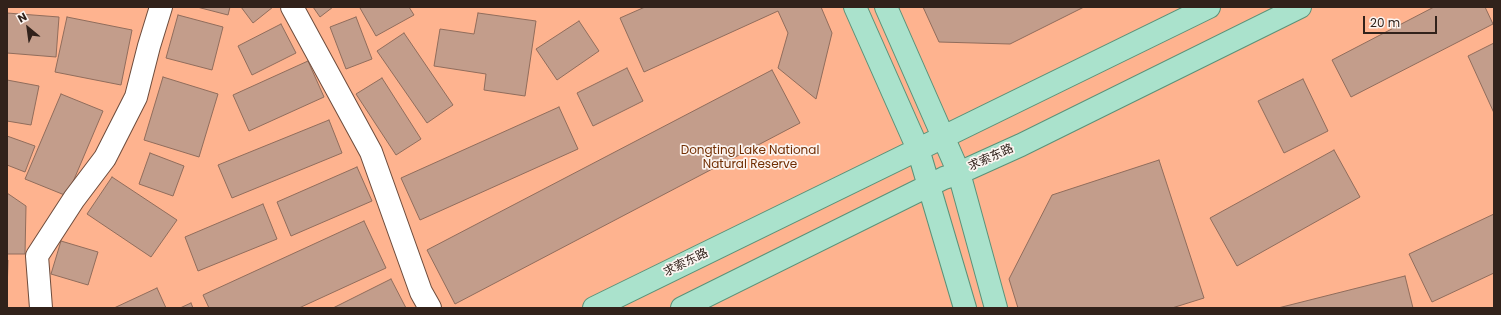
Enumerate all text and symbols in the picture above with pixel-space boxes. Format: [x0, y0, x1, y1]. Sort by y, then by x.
north arrow [8, 8, 48, 48]
scale bar [1365, 8, 1439, 34]
text: N [15, 9, 30, 27]
text: 20 m [1370, 14, 1400, 31]
street label: 求索东路 [966, 142, 1016, 174]
park label: Dongting Lake National Natural Reserve [681, 144, 819, 172]
street label: 求索东路 [661, 246, 711, 280]

